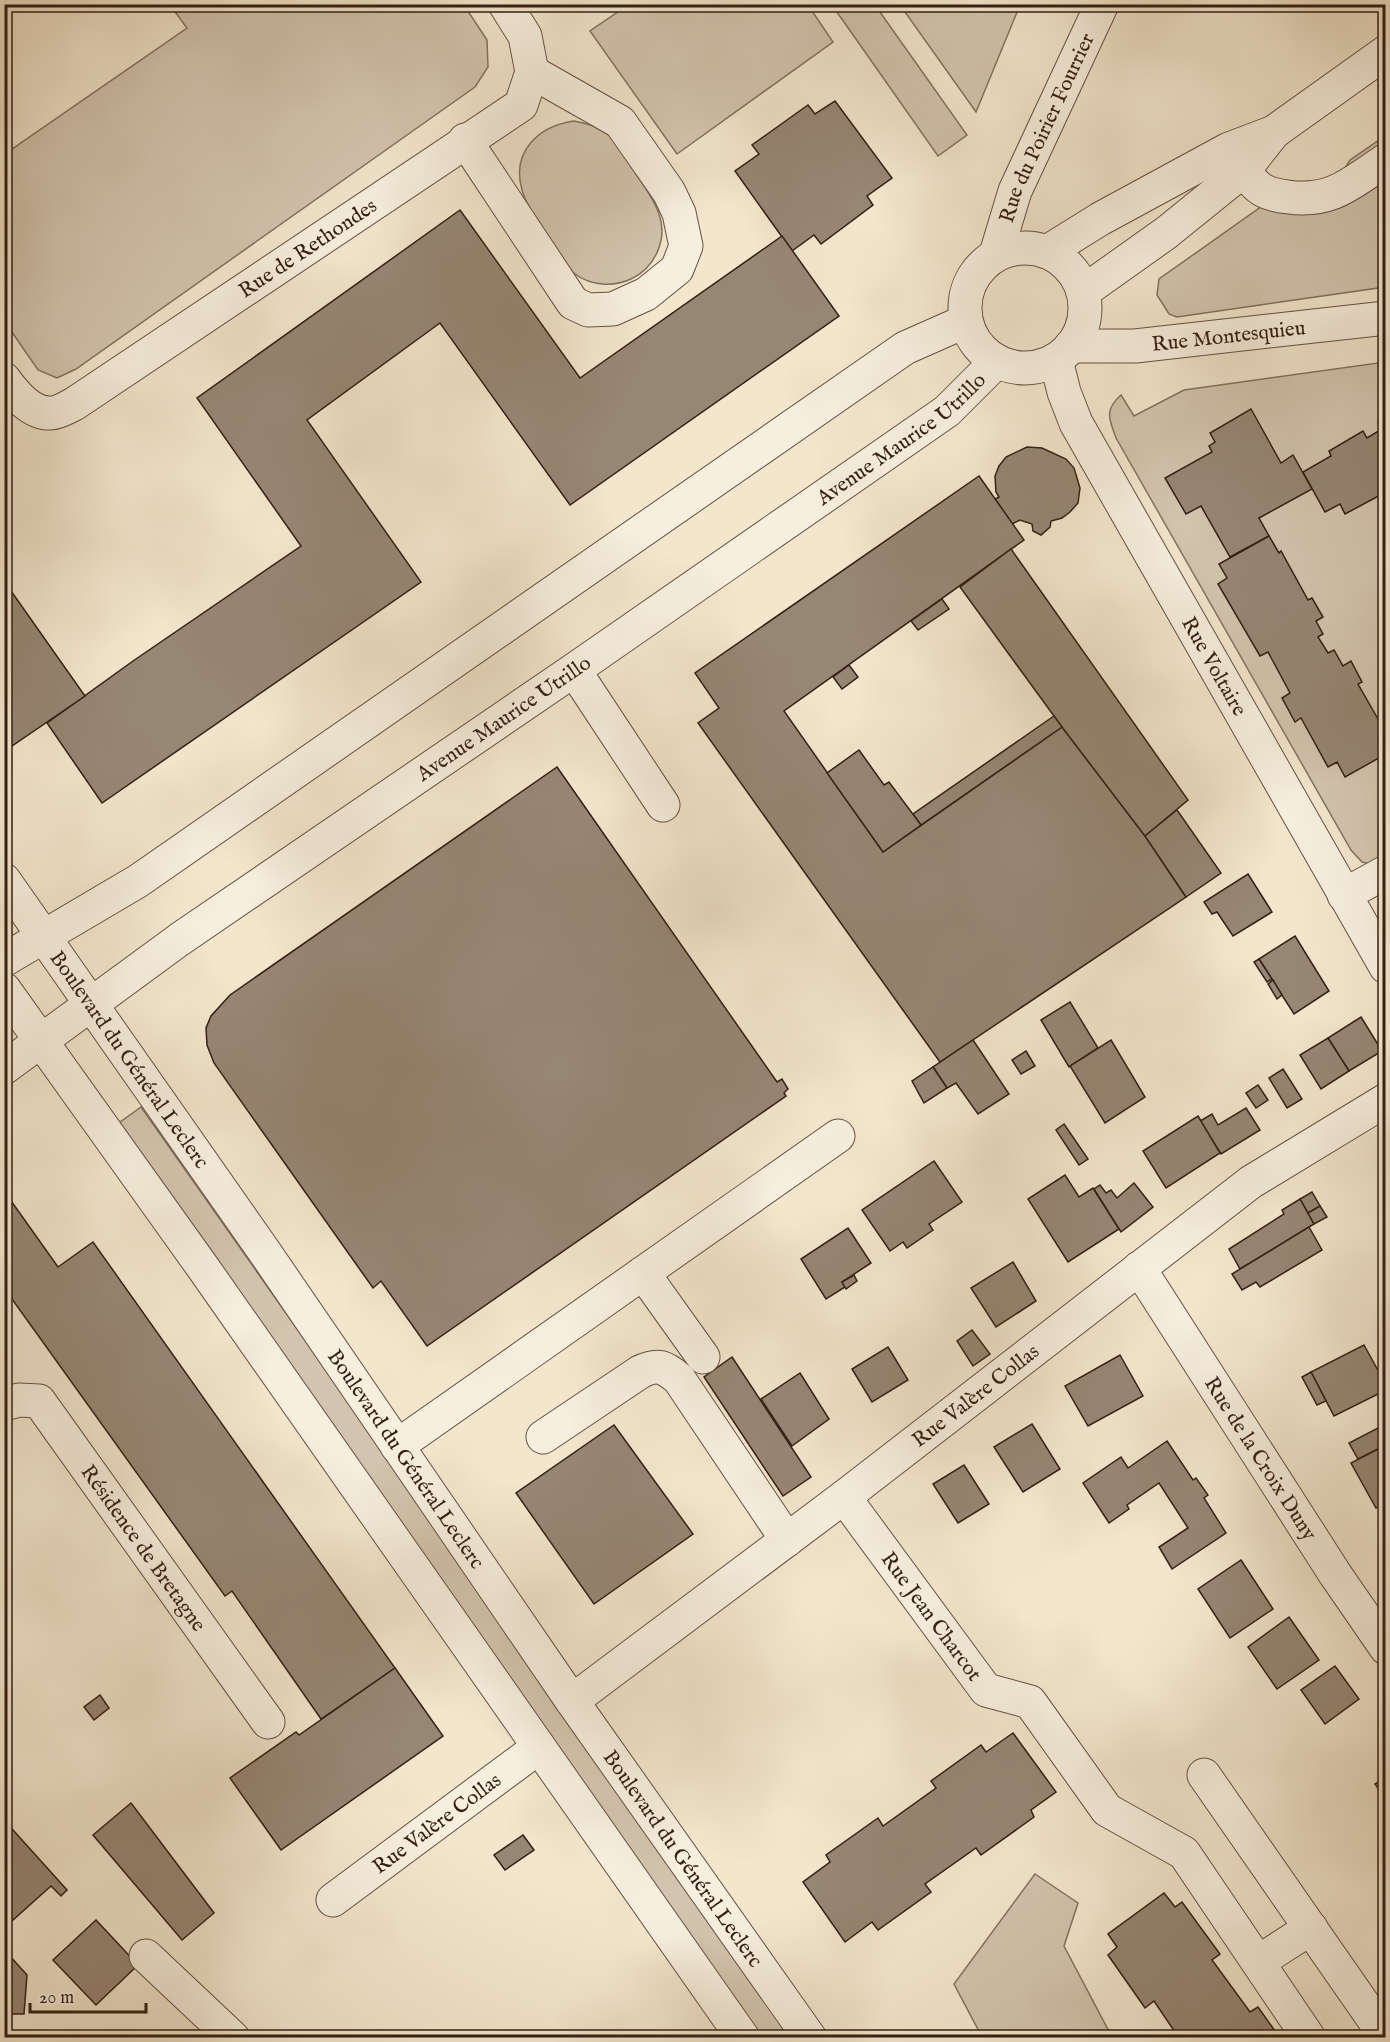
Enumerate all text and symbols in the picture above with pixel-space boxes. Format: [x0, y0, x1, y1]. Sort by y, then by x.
street label: Rue du Poirier Fourrier [994, 29, 1102, 226]
street label: Rue de Rethondes [234, 193, 383, 305]
street label: Rue Montesquieu [1150, 315, 1307, 359]
street label: Avenue Maurice Utrillo [811, 368, 993, 513]
street label: Rue Voltaire [1174, 612, 1252, 722]
street label: Avenue Maurice Utrillo [411, 650, 597, 789]
street label: Boulevard du Général Leclerc [43, 946, 214, 1174]
street label: Rue Valère Collas [907, 1339, 1045, 1454]
street label: Boulevard du Général Leclerc [321, 1345, 490, 1575]
street label: Rue de la Croix Duny [1197, 1372, 1322, 1547]
street label: Résidence de Bretagne [74, 1460, 212, 1638]
street label: Rue Jean Charcot [874, 1547, 987, 1687]
street label: Boulevard du Général Leclerc [596, 1745, 768, 1973]
street label: Rue Valère Collas [368, 1768, 507, 1881]
scale bar [30, 1976, 146, 2014]
text: 20 m [39, 1987, 74, 2010]

